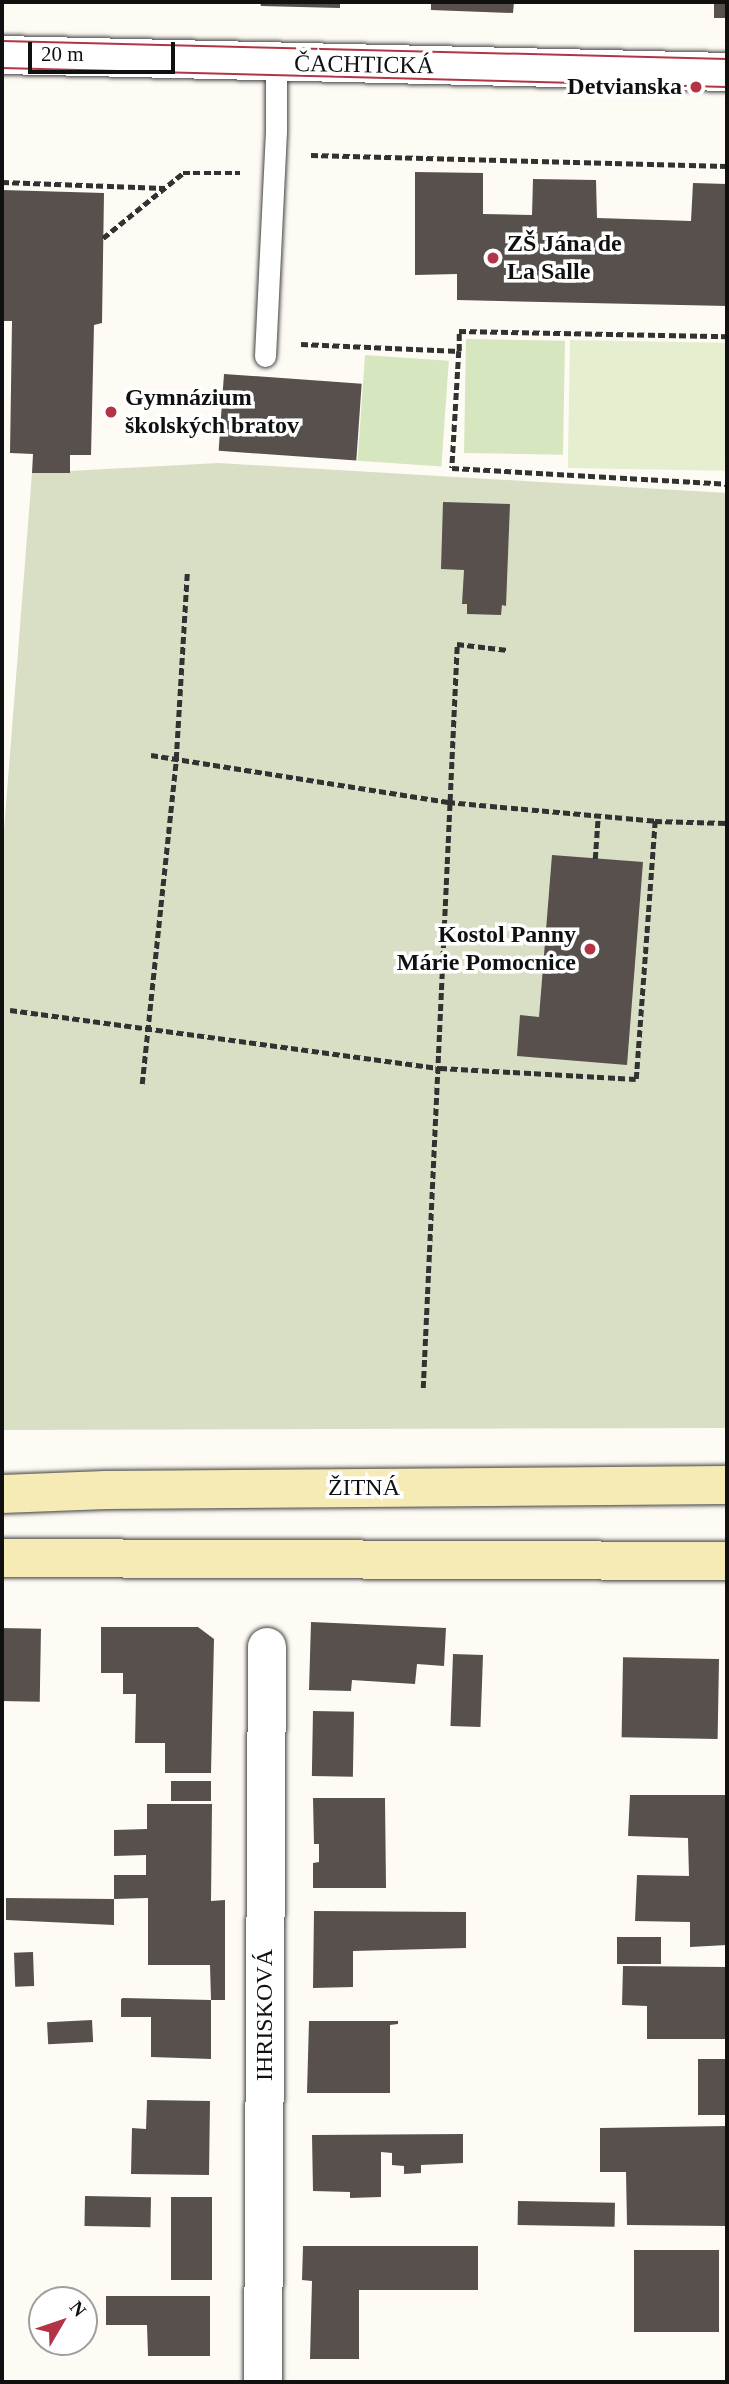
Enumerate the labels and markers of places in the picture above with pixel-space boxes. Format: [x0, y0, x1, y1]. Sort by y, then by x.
place label: Detvianska [567, 73, 682, 101]
marker: Detvianska [688, 79, 704, 95]
place label: ZŠ Jána de La Salle [507, 230, 622, 286]
marker: ZŠ Jána de La Salle [485, 250, 501, 266]
place label: Gymnázium školských bratov [125, 384, 299, 440]
marker: Gymnázium školských bratov [103, 404, 119, 420]
place label: Kostol Panny Márie Pomocnice [397, 921, 576, 977]
marker: Kostol Panny Márie Pomocnice [582, 941, 598, 957]

